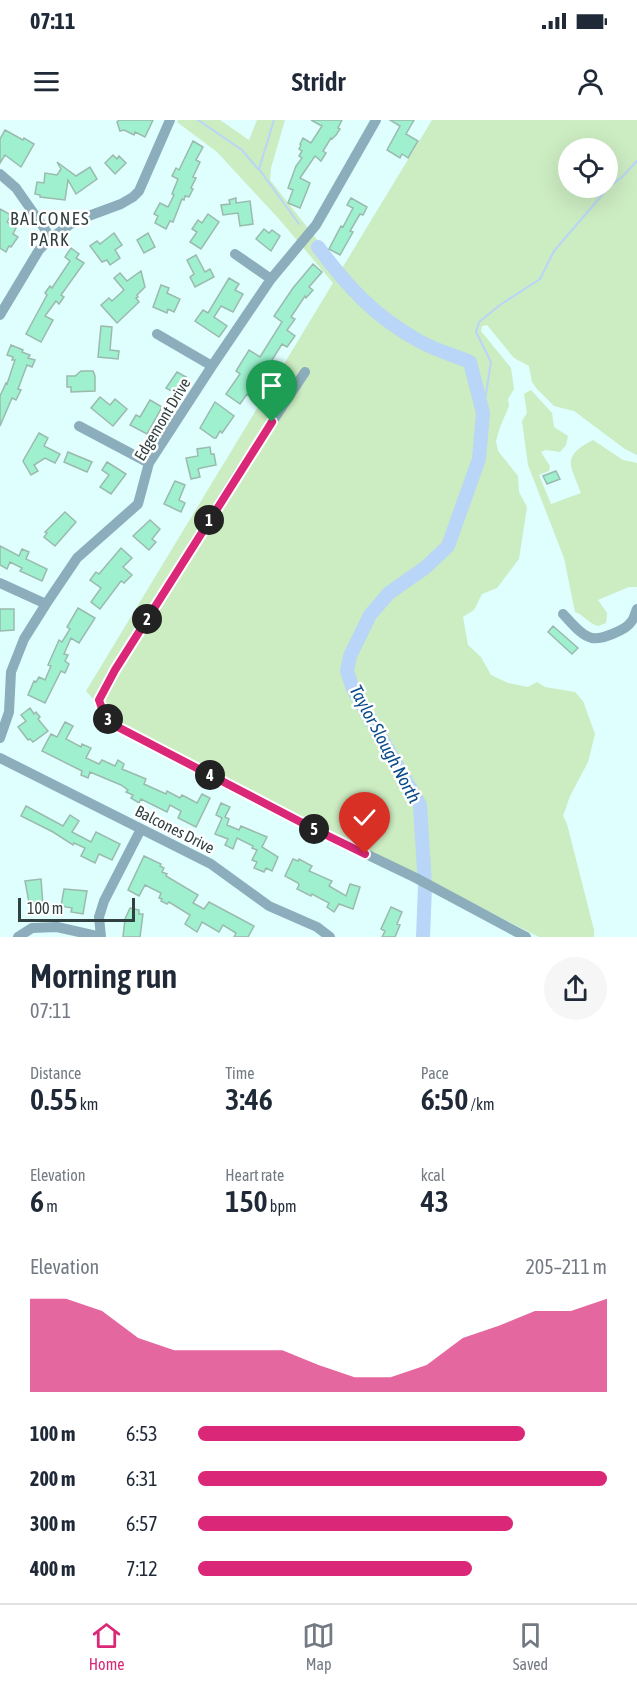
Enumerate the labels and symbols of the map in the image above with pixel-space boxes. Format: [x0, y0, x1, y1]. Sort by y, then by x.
district label: BALCONES PARK [10, 208, 90, 250]
pin [246, 360, 297, 422]
street label: Edgemont Drive [130, 375, 194, 464]
pin: 1 [194, 505, 224, 535]
pin: 2 [132, 604, 162, 634]
water label: Taylor Slough North [346, 681, 425, 806]
pin: 3 [93, 704, 123, 734]
pin: 4 [195, 760, 225, 790]
pin [339, 792, 390, 854]
street label: Balcones Drive [132, 801, 218, 857]
pin: 5 [299, 814, 329, 844]
scale bar [18, 895, 135, 923]

